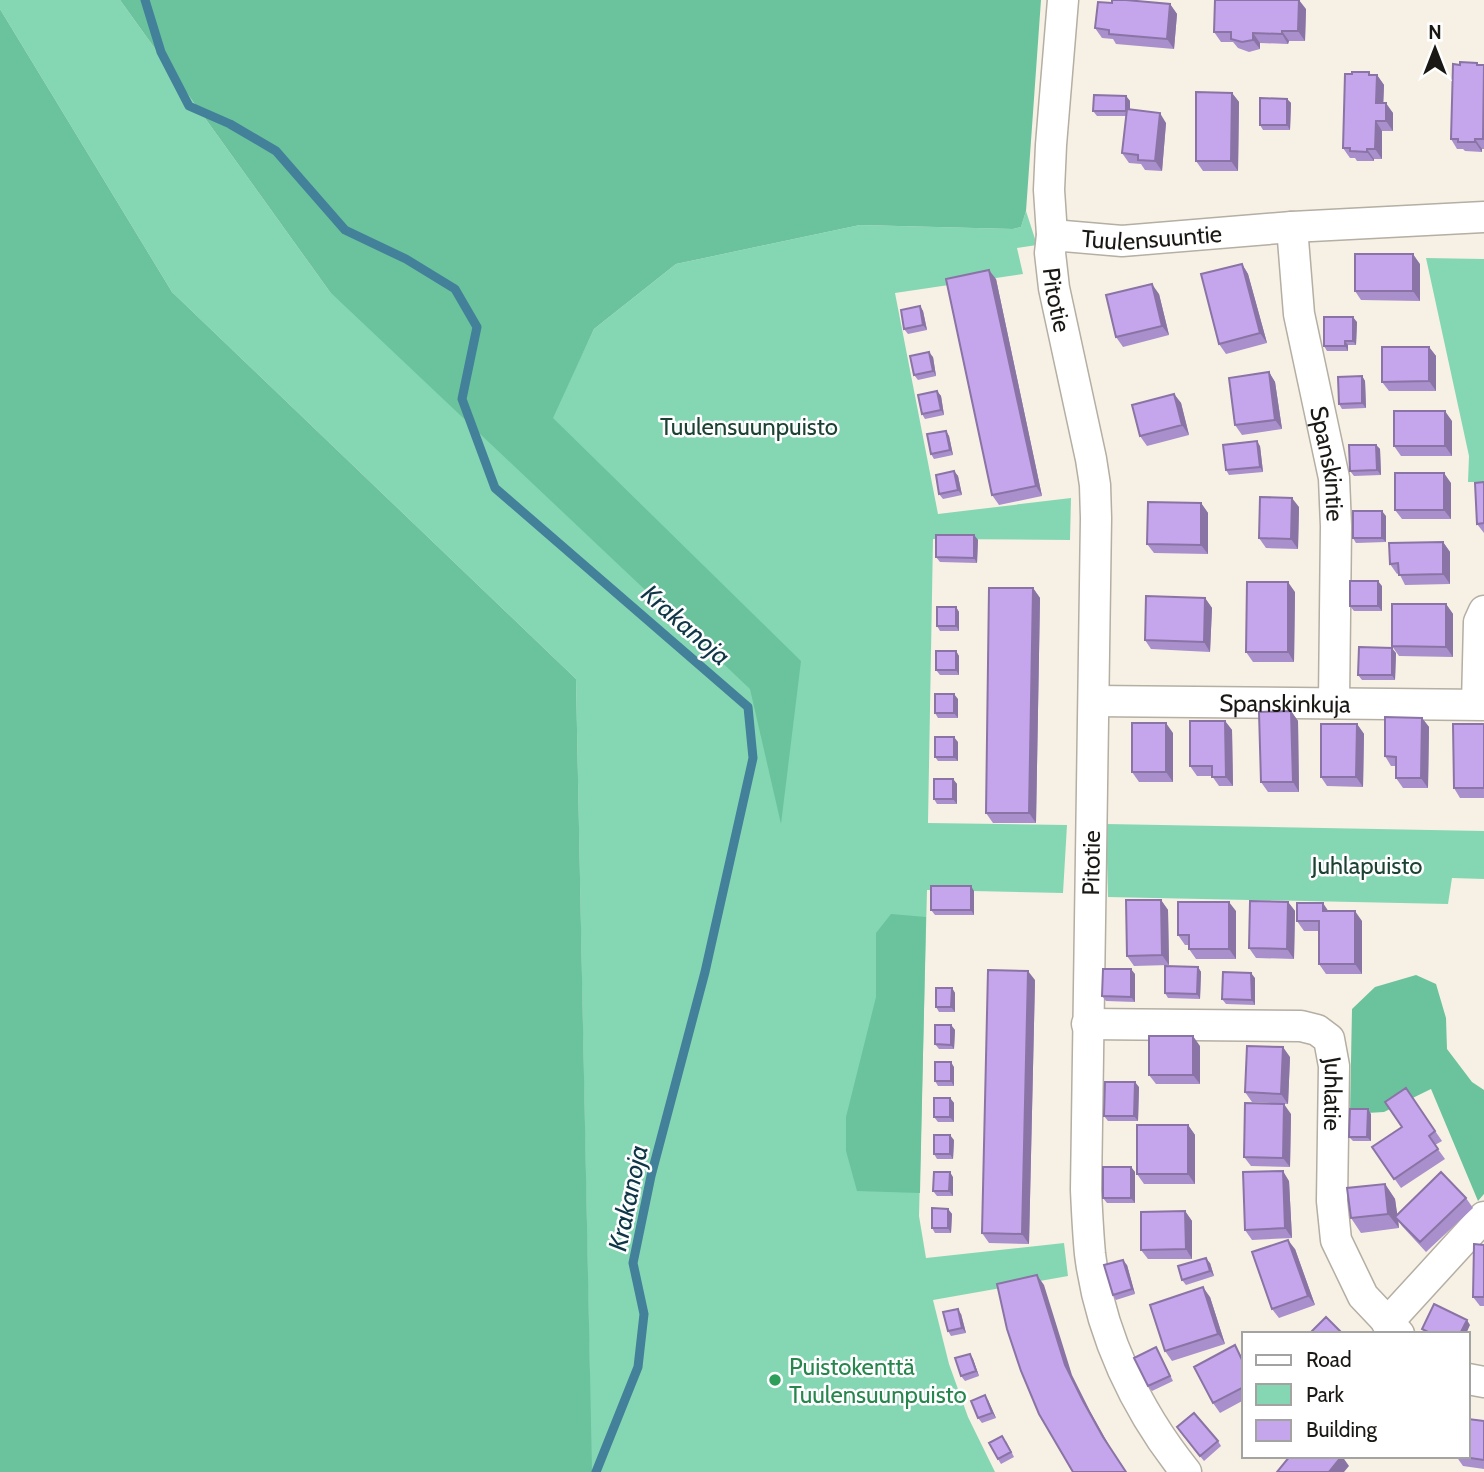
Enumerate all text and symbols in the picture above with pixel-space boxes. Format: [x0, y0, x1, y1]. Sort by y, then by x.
north arrow [1400, 14, 1470, 84]
text: N [1428, 21, 1442, 44]
street label: Tuulensuuntie [1080, 218, 1223, 256]
street label: Pitotie [1037, 266, 1078, 335]
street label: Spanskintie [1305, 403, 1350, 522]
park label: Tuulensuunpuisto [660, 412, 838, 441]
water label: Krakanoja [635, 578, 737, 672]
street label: Spanskinkuja [1219, 688, 1351, 718]
street label: Pitotie [1076, 830, 1106, 896]
park label: Juhlapuisto [1311, 851, 1422, 880]
street label: Juhlatie [1318, 1054, 1349, 1131]
water label: Krakanoja [601, 1142, 655, 1254]
legend [1242, 1332, 1470, 1458]
text: Road [1306, 1347, 1352, 1372]
place label: Puistokenttä Tuulensuunpuisto [789, 1352, 967, 1409]
marker: Puistokenttä Tuulensuunpuisto [767, 1372, 783, 1388]
text: Park [1306, 1382, 1344, 1407]
text: Building [1306, 1417, 1378, 1442]

